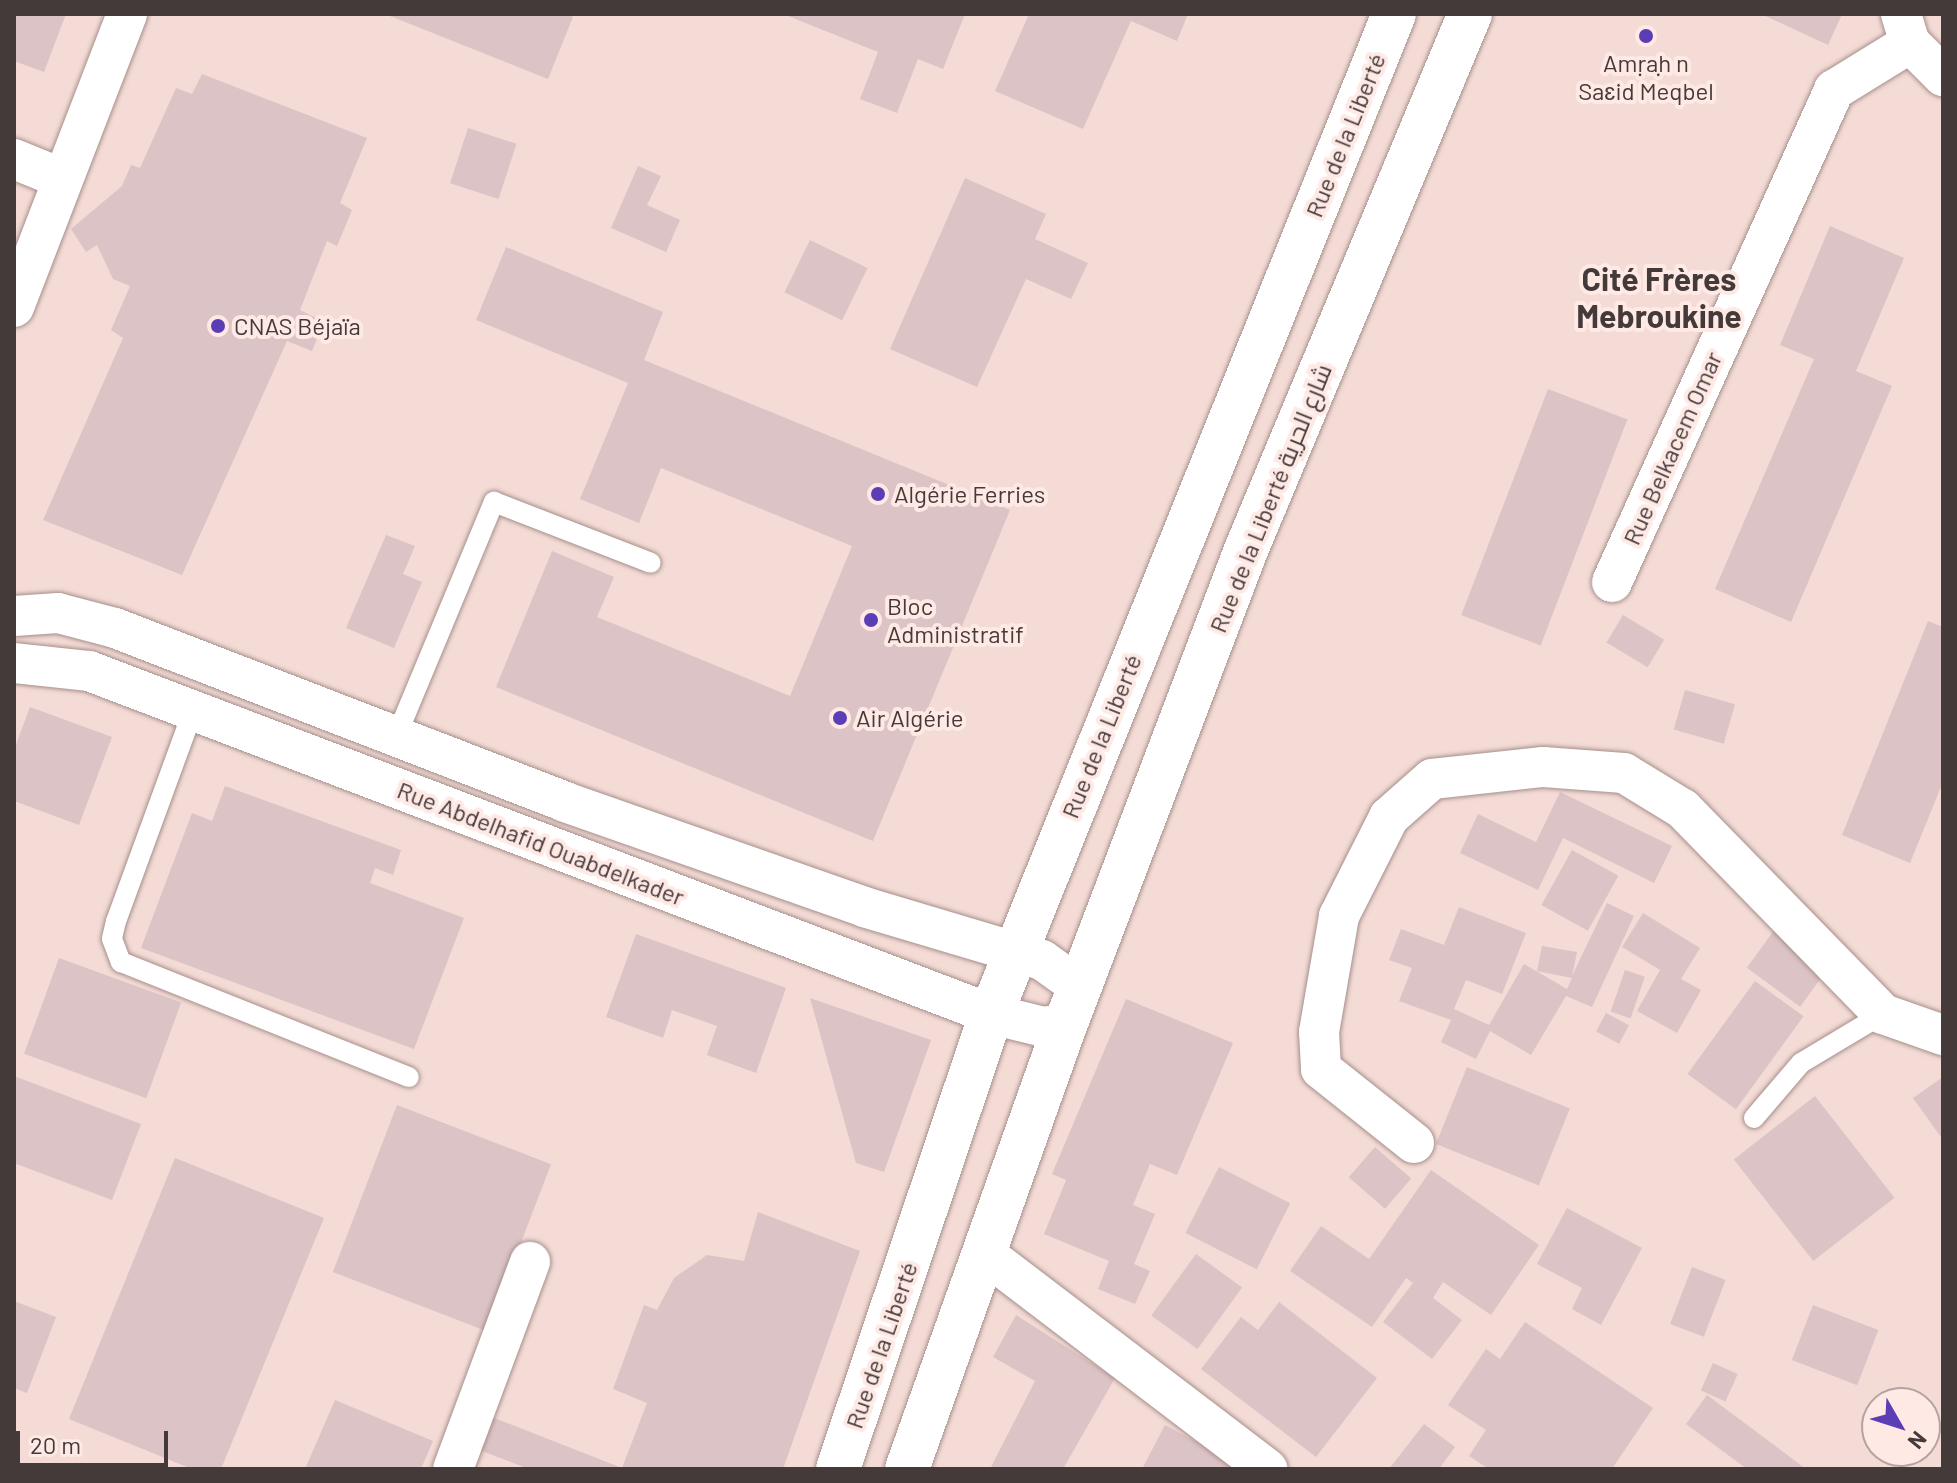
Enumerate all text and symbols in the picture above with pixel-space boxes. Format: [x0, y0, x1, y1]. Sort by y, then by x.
marker: Amṛaḥ n Saɛid Meqbel [1637, 27, 1655, 45]
street label: Rue de la Liberté [1299, 49, 1391, 221]
place label: Amṛaḥ n Saɛid Meqbel [1578, 49, 1714, 105]
district label: Cité Frères Mebroukine [1576, 260, 1742, 335]
place label: CNAS Béjaïa [234, 312, 361, 340]
marker: CNAS Béjaïa [209, 317, 227, 335]
street label: Rue Belkacem Omar [1616, 347, 1728, 549]
street label: Rue de la Liberté شارع الحرية [1203, 359, 1337, 637]
place label: Algérie Ferries [894, 480, 1045, 508]
marker: Algérie Ferries [869, 485, 887, 503]
place label: Bloc Administratif [887, 592, 1024, 648]
marker: Bloc Administratif [862, 611, 880, 629]
street label: Rue de la Liberté [1055, 650, 1147, 822]
place label: Air Algérie [856, 704, 964, 732]
marker: Air Algérie [831, 709, 849, 727]
street label: Rue Abdelhafid Ouabdelkader [393, 775, 689, 911]
street label: Rue de la Liberté [839, 1258, 923, 1432]
north arrow [1861, 1387, 1941, 1467]
scale bar [20, 1415, 172, 1465]
text: N [1903, 1427, 1933, 1455]
text: 20 m [30, 1430, 81, 1459]

